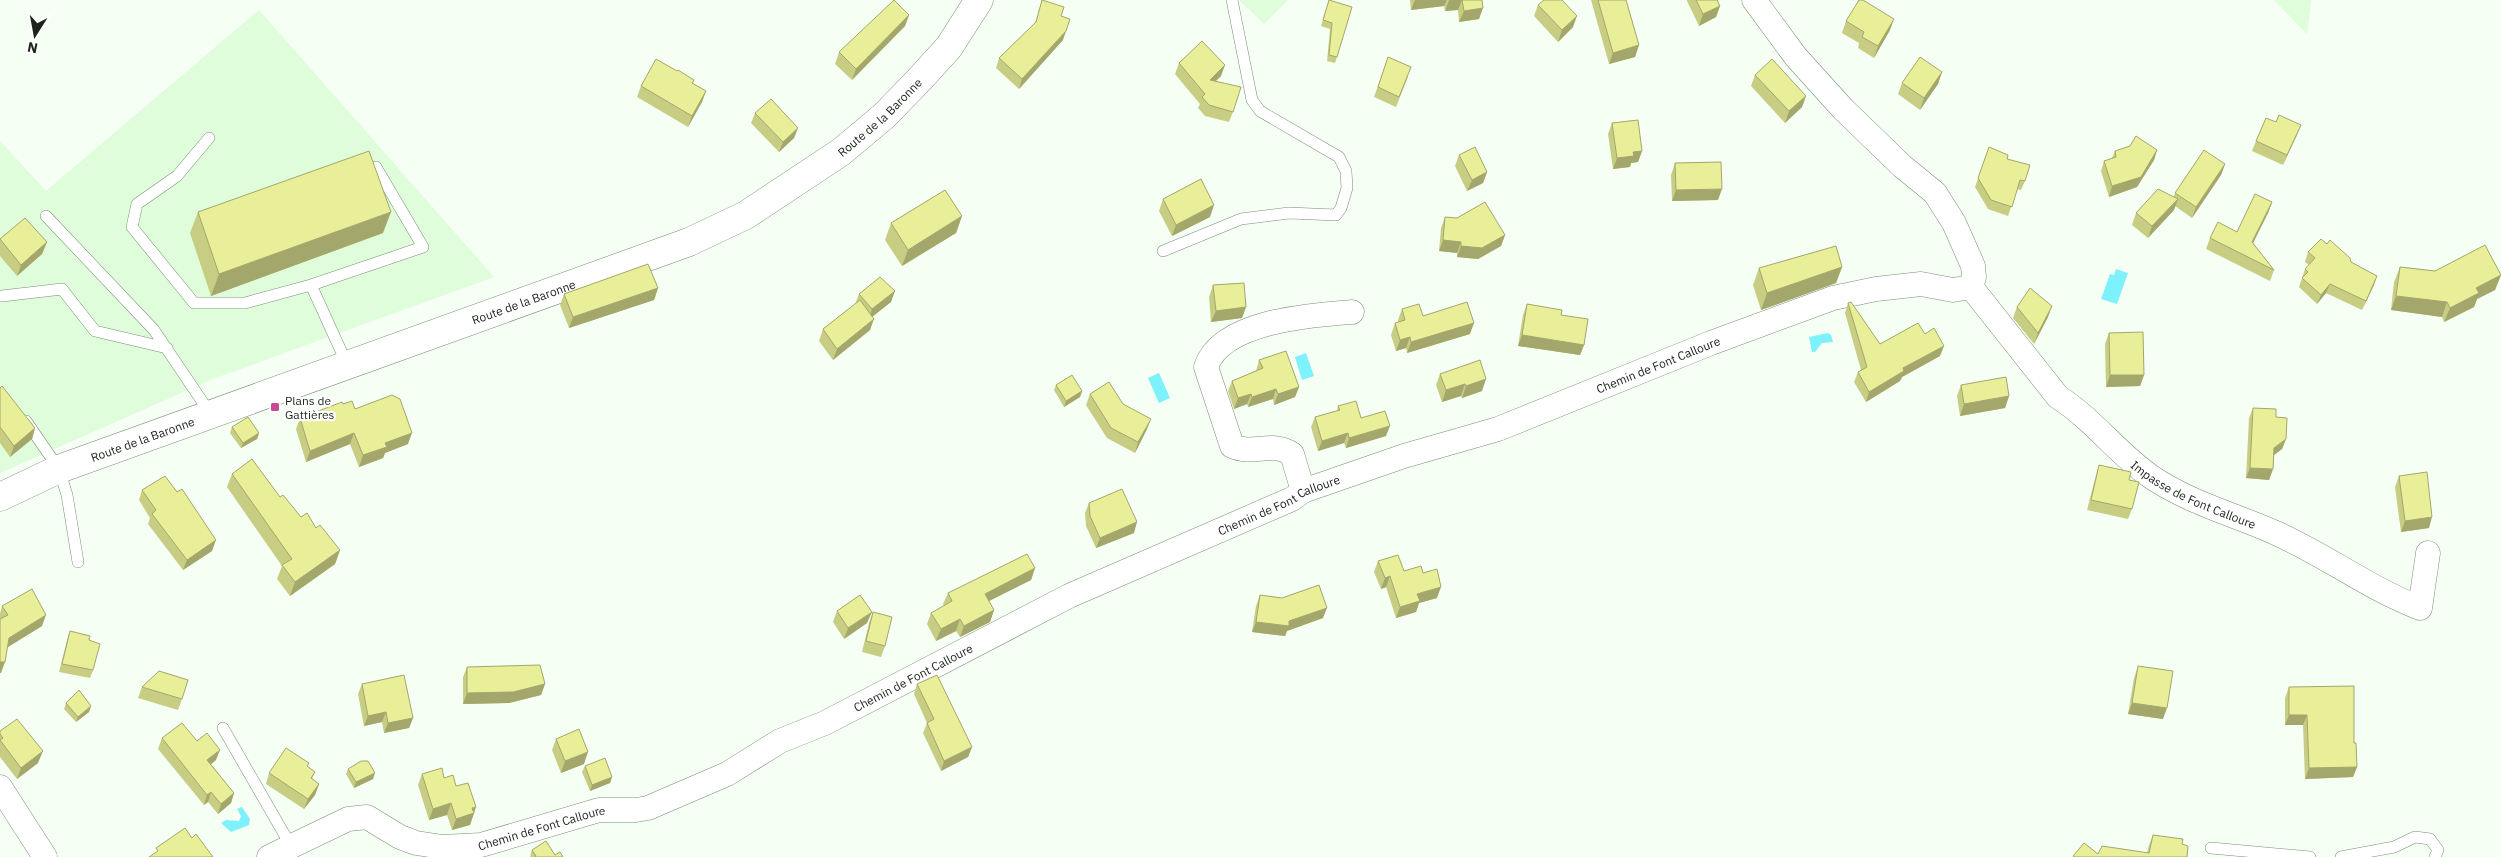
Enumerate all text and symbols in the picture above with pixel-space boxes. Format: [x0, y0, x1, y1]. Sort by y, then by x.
north arrow [10, 10, 60, 60]
text: N [26, 38, 39, 58]
street label: Route de la Baronne [834, 74, 925, 159]
street label: Route de la Baronne [470, 276, 578, 327]
street label: Chemin de Font Calloure [1594, 333, 1722, 396]
place label: Plans de Gattières [285, 393, 335, 422]
marker: Plans de Gattières [269, 401, 281, 413]
street label: Route de la Baronne [89, 413, 197, 465]
street label: Impasse de Font Calloure [2128, 457, 2259, 532]
street label: Chemin de Font Calloure [1215, 471, 1342, 538]
street label: Chemin de Font Calloure [851, 640, 975, 714]
street label: Chemin de Font Calloure [476, 803, 606, 853]

